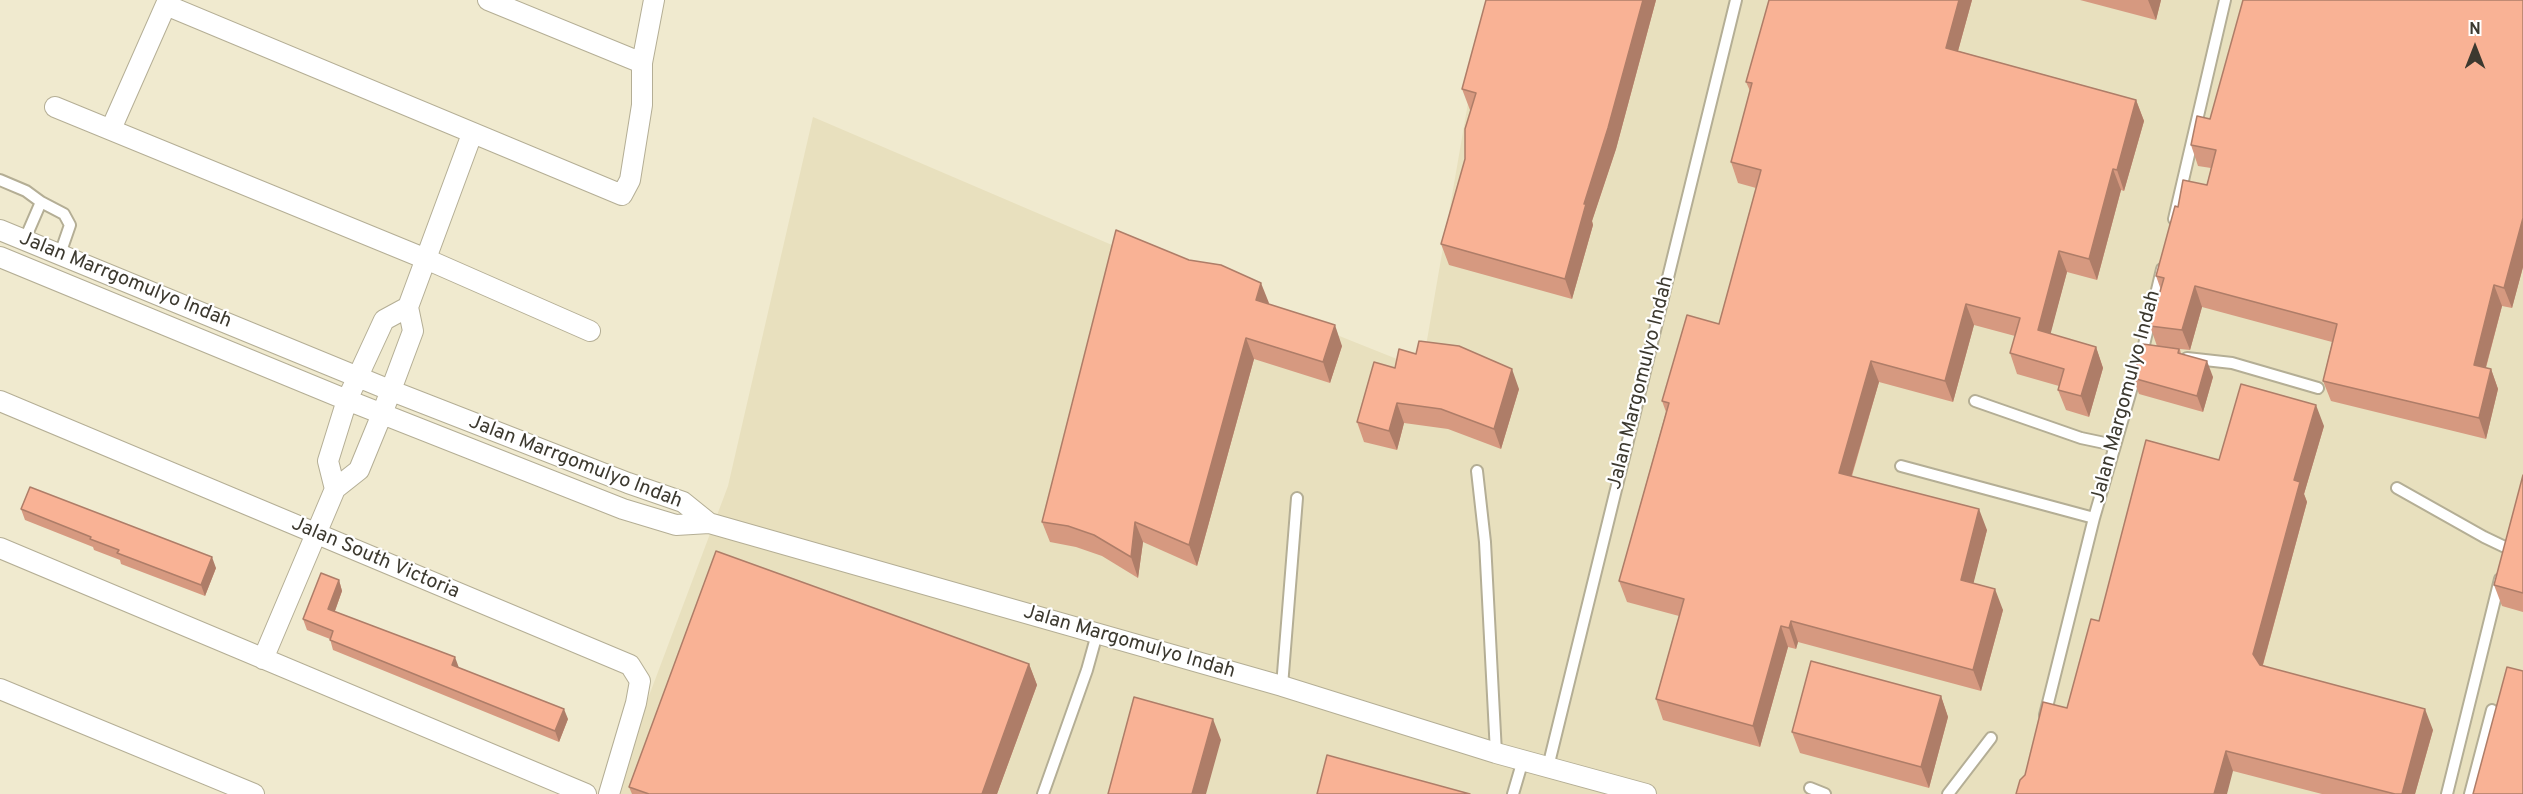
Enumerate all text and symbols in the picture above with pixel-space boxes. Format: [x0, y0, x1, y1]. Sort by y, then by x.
north arrow [2445, 18, 2505, 78]
text: N [2469, 20, 2481, 40]
street label: Jalan Marrgomulyo Indah [15, 227, 235, 335]
street label: Jalan Margomulyo Indah [1604, 274, 1680, 492]
street label: Jalan Margomulyo Indah [2087, 288, 2167, 506]
street label: Jalan Marrgomulyo Indah [465, 411, 685, 515]
street label: Jalan South Victoria [287, 513, 463, 605]
street label: Jalan Margomulyo Indah [1020, 601, 1238, 685]

